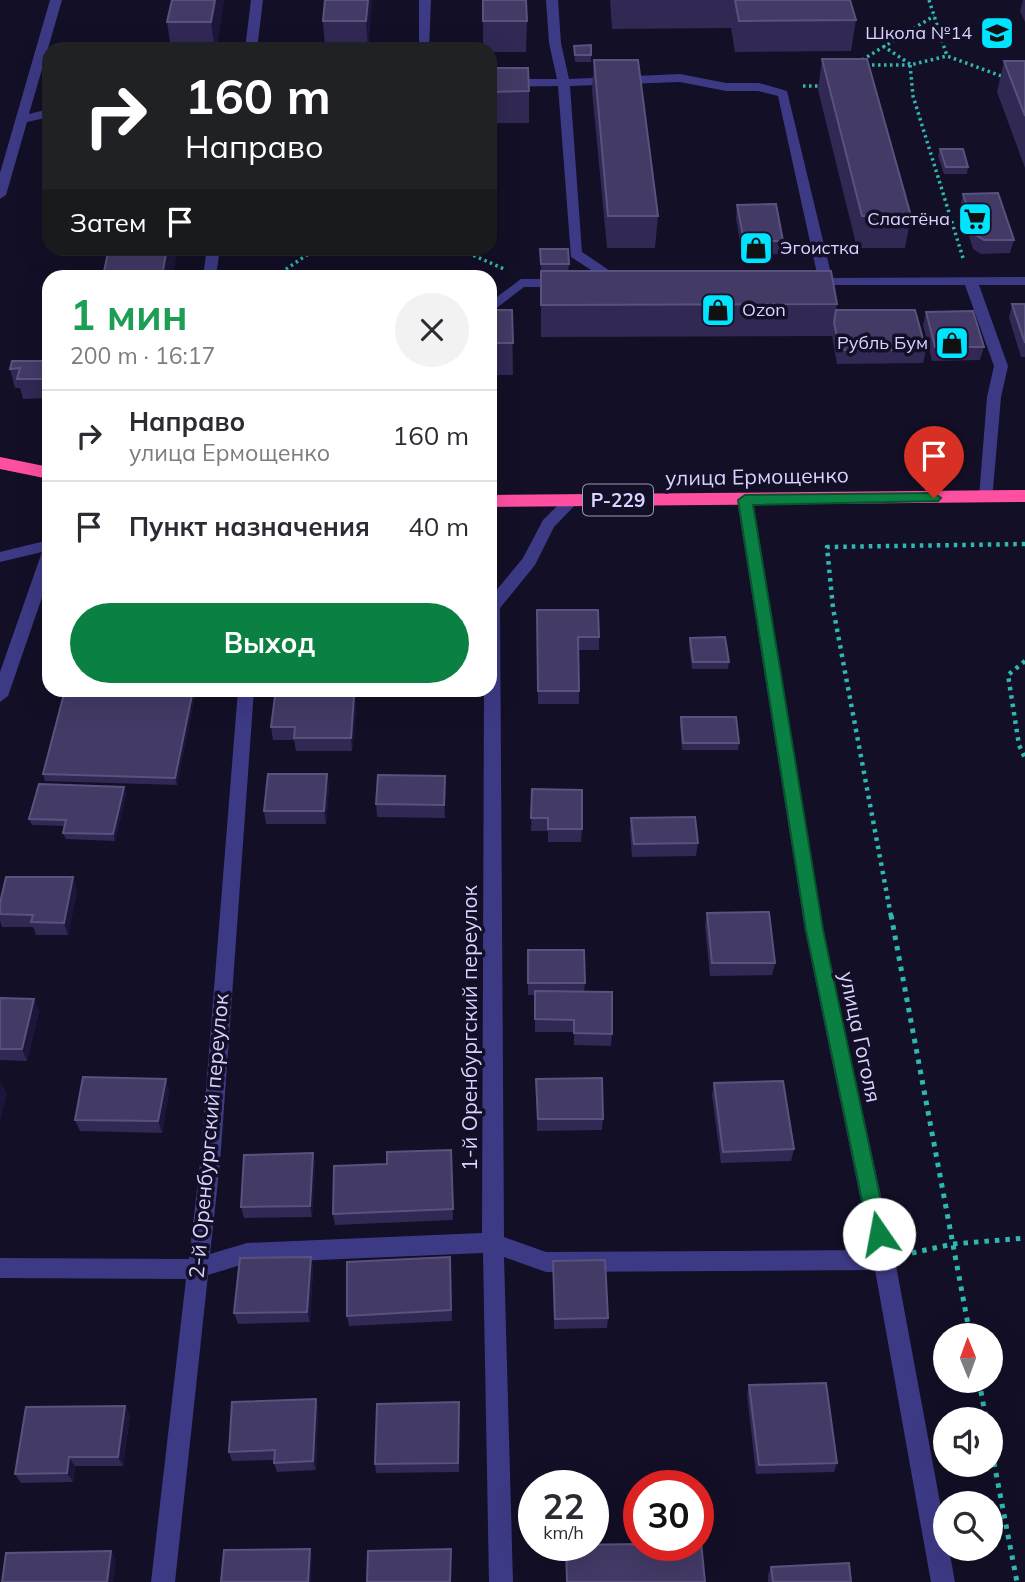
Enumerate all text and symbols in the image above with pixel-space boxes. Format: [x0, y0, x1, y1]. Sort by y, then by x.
school or university icon: Школа №14 [978, 14, 1016, 52]
place label: Школа №14 [865, 21, 972, 44]
text: 160 m [185, 65, 331, 126]
icon: right [70, 70, 161, 161]
text: Направо [185, 126, 324, 166]
supermarket icon: Сластёна [956, 200, 994, 238]
icon: arrive [161, 203, 199, 241]
text: Затем [70, 206, 147, 239]
place label: Сластёна [867, 207, 950, 230]
shop icon: Эгоистка [737, 229, 775, 267]
place label: Эгоистка [780, 236, 860, 259]
text: 1 мин [70, 288, 188, 341]
shop icon: Ozon [699, 291, 737, 329]
button: close [395, 293, 469, 367]
place label: Ozon [742, 298, 786, 321]
shop icon: Рубль Бум [933, 324, 971, 362]
place label: Рубль Бум [837, 331, 928, 354]
text: 200 m · 16:17 [70, 341, 215, 370]
text: Направо [129, 405, 245, 438]
icon: right [70, 417, 108, 455]
text: 160 m [393, 419, 469, 452]
pin [904, 426, 964, 498]
icon: arrive [915, 437, 953, 475]
text: улица Ермощенко [129, 438, 330, 467]
street label: улица Ермощенко [665, 461, 849, 491]
road number: Р-229 [583, 485, 653, 516]
icon: arrive [70, 508, 108, 546]
text: Пункт назначения [129, 510, 370, 543]
text: 40 m [408, 510, 469, 543]
button: Выход [70, 603, 469, 683]
street label: 1-й Оренбургский переулок [456, 884, 482, 1171]
street label: улица Гоголя [834, 969, 888, 1105]
street label: 2-й Оренбургский переулок [183, 992, 233, 1279]
position arrow [842, 1197, 916, 1271]
north arrow [933, 1323, 1003, 1393]
map controls [933, 1323, 1003, 1561]
button: sound [933, 1407, 1003, 1477]
speed limit sign: 30 [623, 1470, 714, 1561]
text: 22 [542, 1484, 585, 1528]
button: search [933, 1491, 1003, 1561]
text: km/h [543, 1521, 584, 1544]

